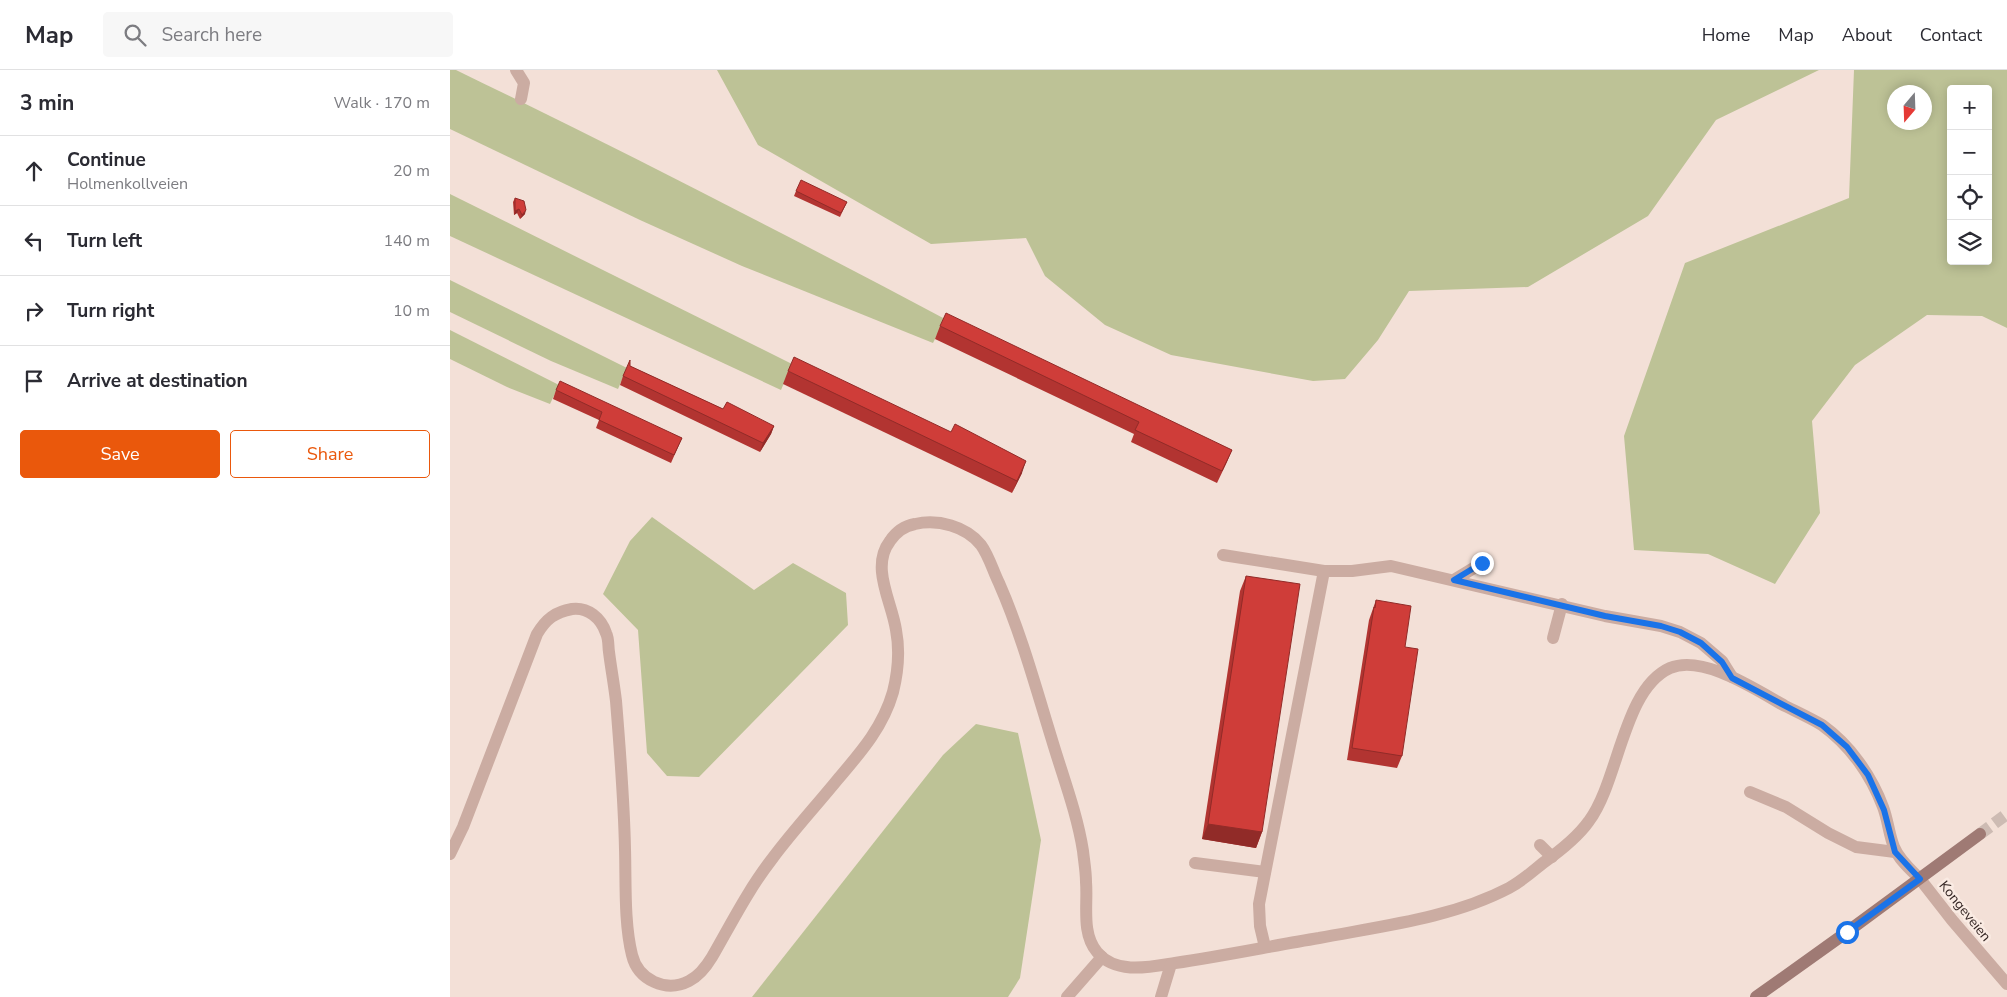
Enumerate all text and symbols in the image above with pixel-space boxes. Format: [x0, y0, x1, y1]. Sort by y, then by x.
search box [103, 12, 453, 57]
text: Map [25, 19, 73, 51]
icon: search [121, 21, 149, 49]
text: Search here [161, 22, 262, 48]
text: Home [1702, 23, 1750, 47]
text: Map [1778, 23, 1814, 47]
text: About [1842, 23, 1892, 47]
text: Contact [1920, 23, 1982, 47]
north arrow [1887, 85, 1932, 130]
map controls [1947, 85, 1992, 265]
button: + [1947, 85, 1992, 130]
text: 3 min [20, 89, 74, 117]
text: Walk · 170 m [334, 92, 430, 114]
button: − [1947, 130, 1992, 175]
text: Continue [67, 147, 146, 173]
icon: ahead [20, 157, 48, 185]
text: 20 m [393, 160, 430, 182]
text: Holmenkollveien [67, 173, 188, 195]
button: locate [1947, 175, 1992, 220]
button: layers [1947, 220, 1992, 265]
icon: left [20, 227, 48, 255]
text: Turn left [67, 228, 142, 254]
text: 140 m [383, 230, 430, 252]
icon: right [20, 297, 48, 325]
text: Turn right [67, 298, 154, 324]
text: 10 m [393, 300, 430, 322]
icon: arrive [20, 367, 48, 395]
text: Arrive at destination [67, 368, 248, 394]
button: Save [20, 430, 220, 478]
button: Share [230, 430, 430, 478]
route end [1471, 552, 1494, 575]
street label: Kongeveien [1935, 877, 1995, 945]
route start [1836, 921, 1859, 944]

